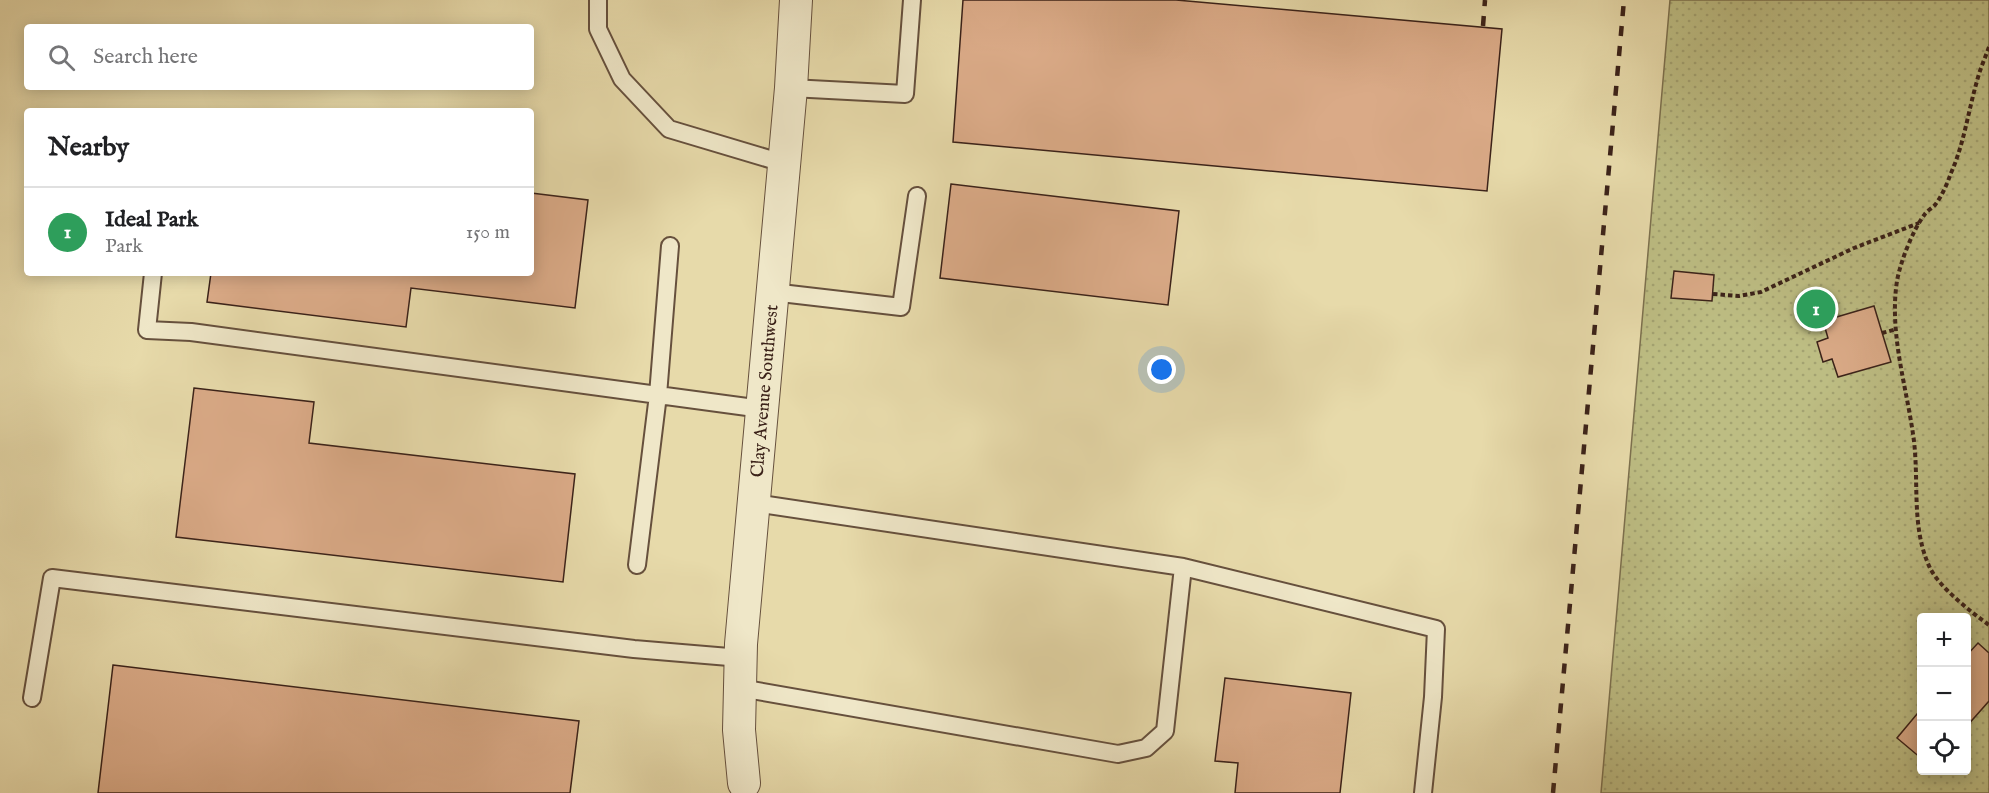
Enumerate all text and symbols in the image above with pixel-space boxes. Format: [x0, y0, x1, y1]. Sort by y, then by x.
search box [24, 24, 534, 90]
icon: search [45, 41, 78, 74]
text: Search here [93, 43, 198, 71]
text: Nearby [48, 131, 129, 164]
text: Ideal Park [105, 206, 198, 234]
text: 1 [64, 220, 71, 245]
text: 150 m [466, 220, 510, 245]
text: Park [105, 234, 143, 259]
pin: 1 [1796, 286, 1836, 332]
street label: Clay Avenue Southwest [746, 304, 785, 478]
your location [1147, 355, 1176, 384]
map controls [1917, 613, 1971, 775]
button: + [1917, 613, 1971, 667]
button: − [1917, 667, 1971, 721]
button: locate [1917, 721, 1971, 775]

